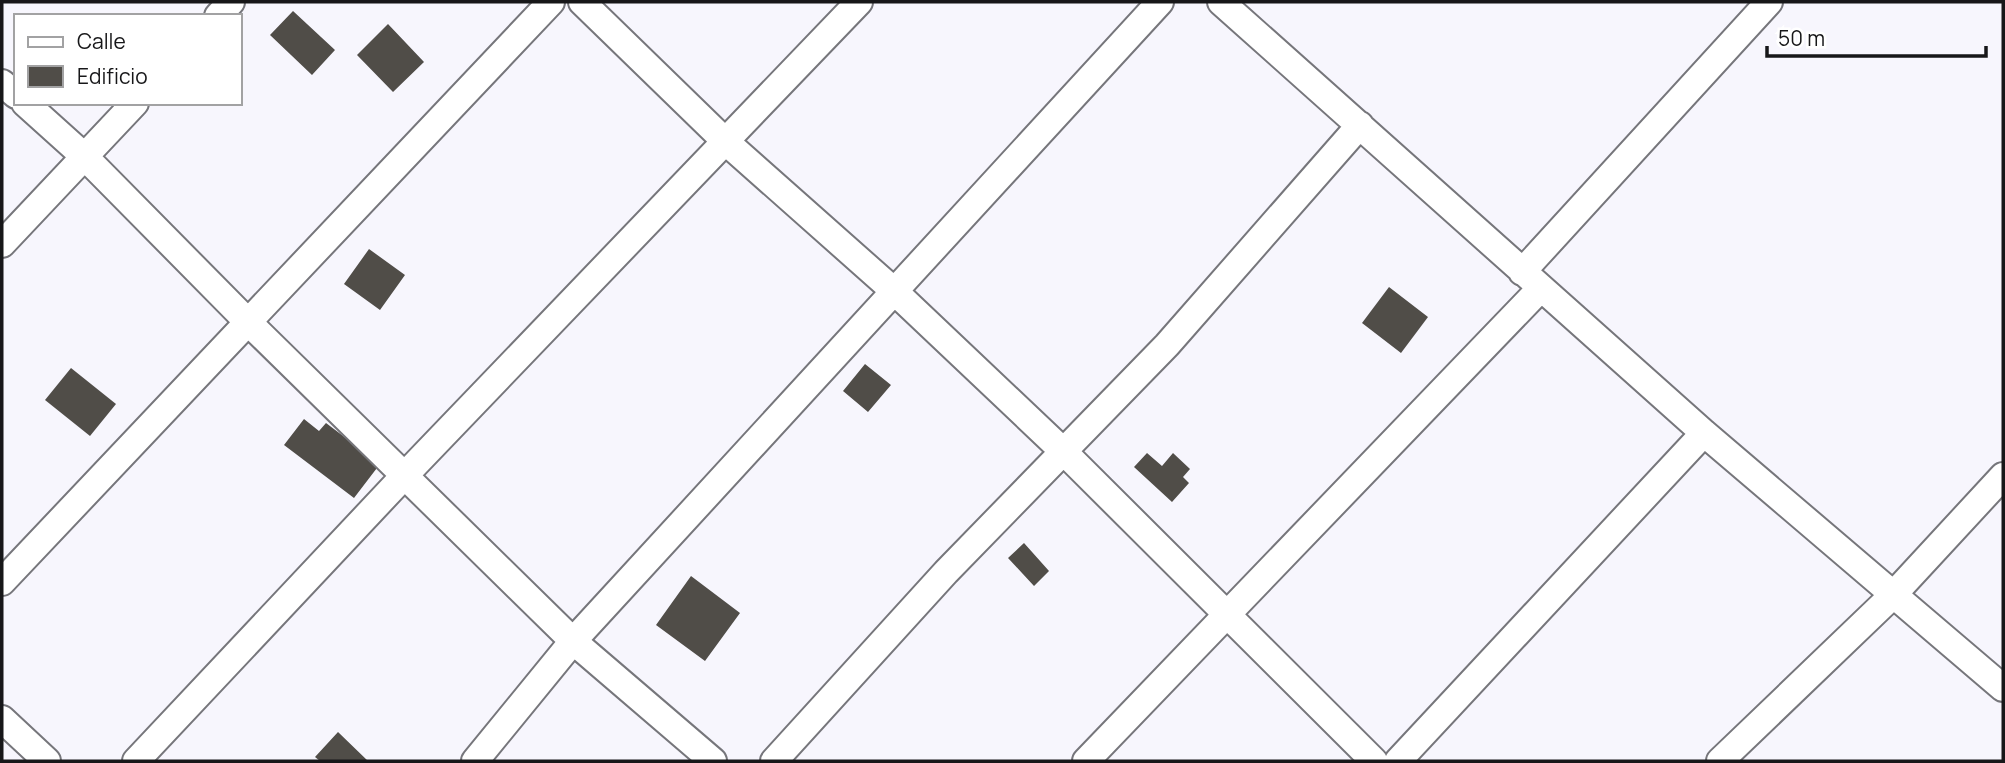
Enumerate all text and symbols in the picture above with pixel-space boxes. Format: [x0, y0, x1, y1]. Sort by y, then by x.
legend [14, 14, 242, 105]
scale bar [1767, 14, 1986, 58]
text: 50 m [1778, 24, 1825, 52]
text: Calle [77, 27, 126, 55]
text: Edificio [77, 62, 148, 90]

